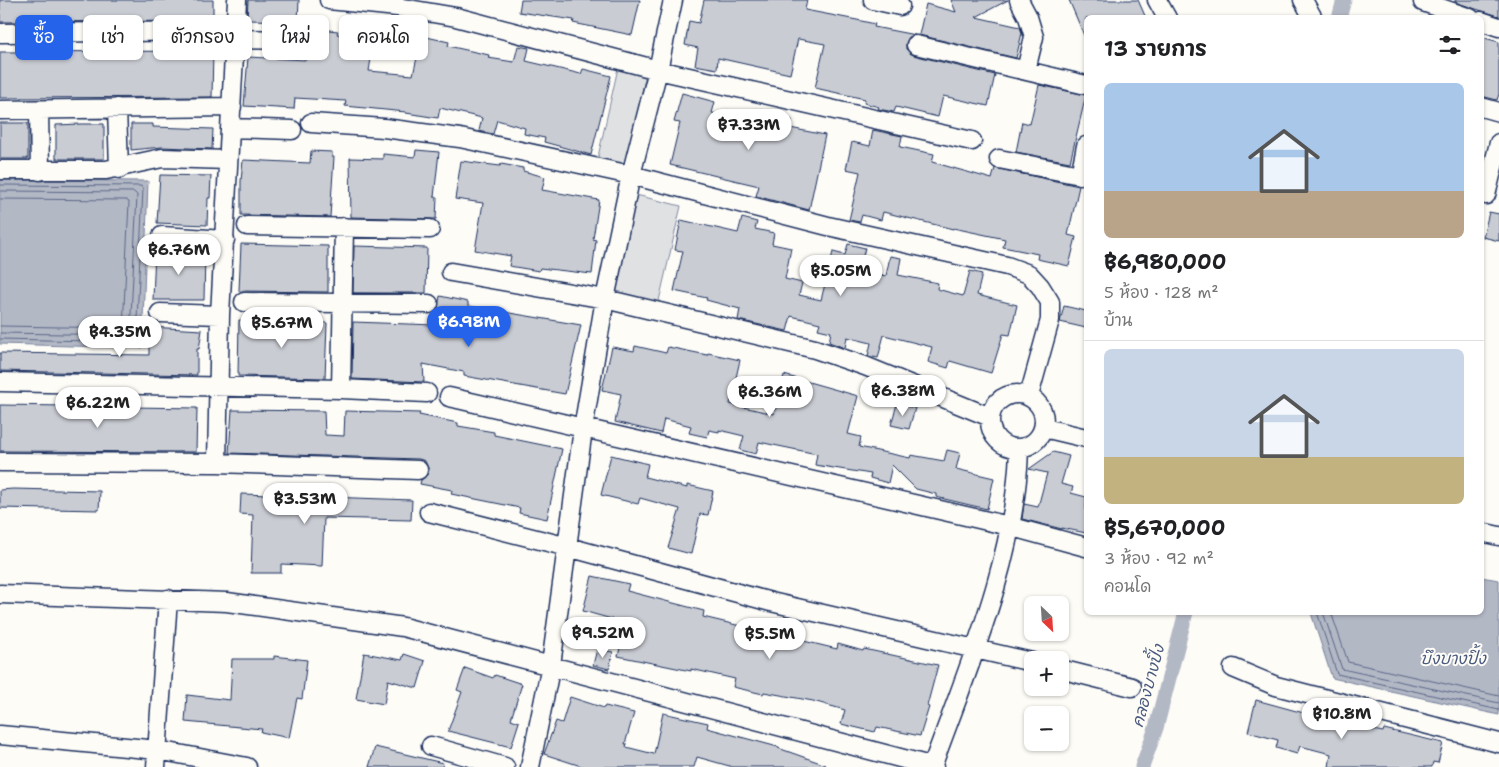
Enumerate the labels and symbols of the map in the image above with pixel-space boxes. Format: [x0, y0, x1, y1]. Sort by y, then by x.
pin: ฿7.33M [708, 108, 790, 151]
pin: ฿6.76M [138, 234, 220, 276]
pin: ฿5.05M [800, 254, 882, 297]
pin: ฿5.67M [241, 306, 323, 349]
pin: ฿6.98M [428, 306, 510, 348]
pin: ฿4.35M [79, 316, 161, 358]
pin: ฿6.38M [862, 374, 944, 417]
pin: ฿6.36M [729, 376, 811, 418]
pin: ฿6.22M [57, 386, 139, 429]
pin: ฿3.53M [264, 482, 346, 525]
north arrow [1024, 596, 1069, 641]
pin: ฿9.52M [562, 616, 644, 659]
pin: ฿5.5M [735, 618, 805, 660]
water label: คลองบางปิ้ง [1124, 640, 1170, 730]
water label: บึงบางปิ้ง [1420, 644, 1487, 669]
pin: ฿10.8M [1301, 698, 1383, 740]

